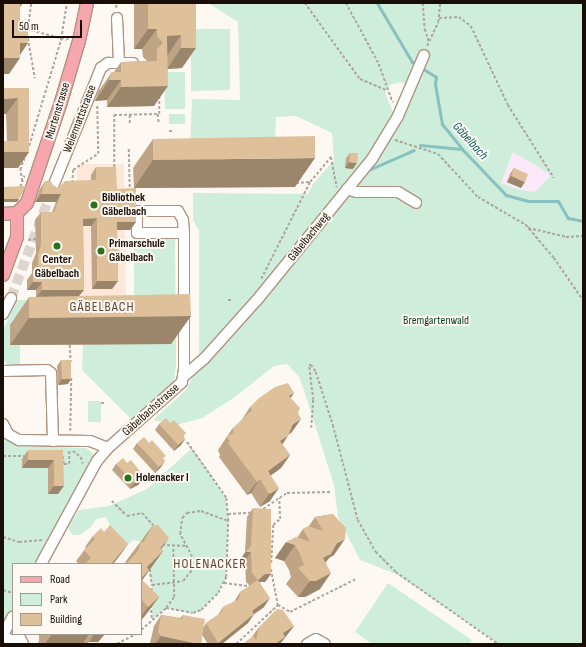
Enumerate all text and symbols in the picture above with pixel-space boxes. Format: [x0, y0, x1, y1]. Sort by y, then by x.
scale bar [14, 12, 84, 38]
text: 50 m [19, 19, 39, 34]
street label: Murtenstrasse [43, 81, 73, 141]
street label: Weiermattstrasse [60, 83, 100, 155]
water label: Gäbelbach [449, 119, 491, 163]
place label: Bibliothek Gäbelbach [102, 191, 146, 219]
marker: Bibliothek Gäbelbach [89, 200, 99, 210]
street label: Gäbelbachweg [285, 210, 333, 264]
place label: Primarschule Gäbelbach [109, 237, 165, 265]
marker: Center Gäbelbach [52, 241, 62, 251]
marker: Primarschule Gäbelbach [96, 246, 106, 256]
place label: Center Gäbelbach [35, 253, 79, 281]
district label: GÄBELBACH [69, 299, 135, 315]
park label: Bremgartenwald [403, 314, 469, 328]
street label: Gäbelbachstrasse [120, 381, 182, 439]
place label: Holenacker I [136, 471, 189, 485]
marker: Holenacker I [123, 473, 133, 483]
district label: HOLENACKER [173, 556, 247, 572]
legend [12, 563, 142, 635]
text: Road [50, 572, 70, 587]
text: Park [50, 592, 68, 607]
text: Building [50, 612, 82, 627]

